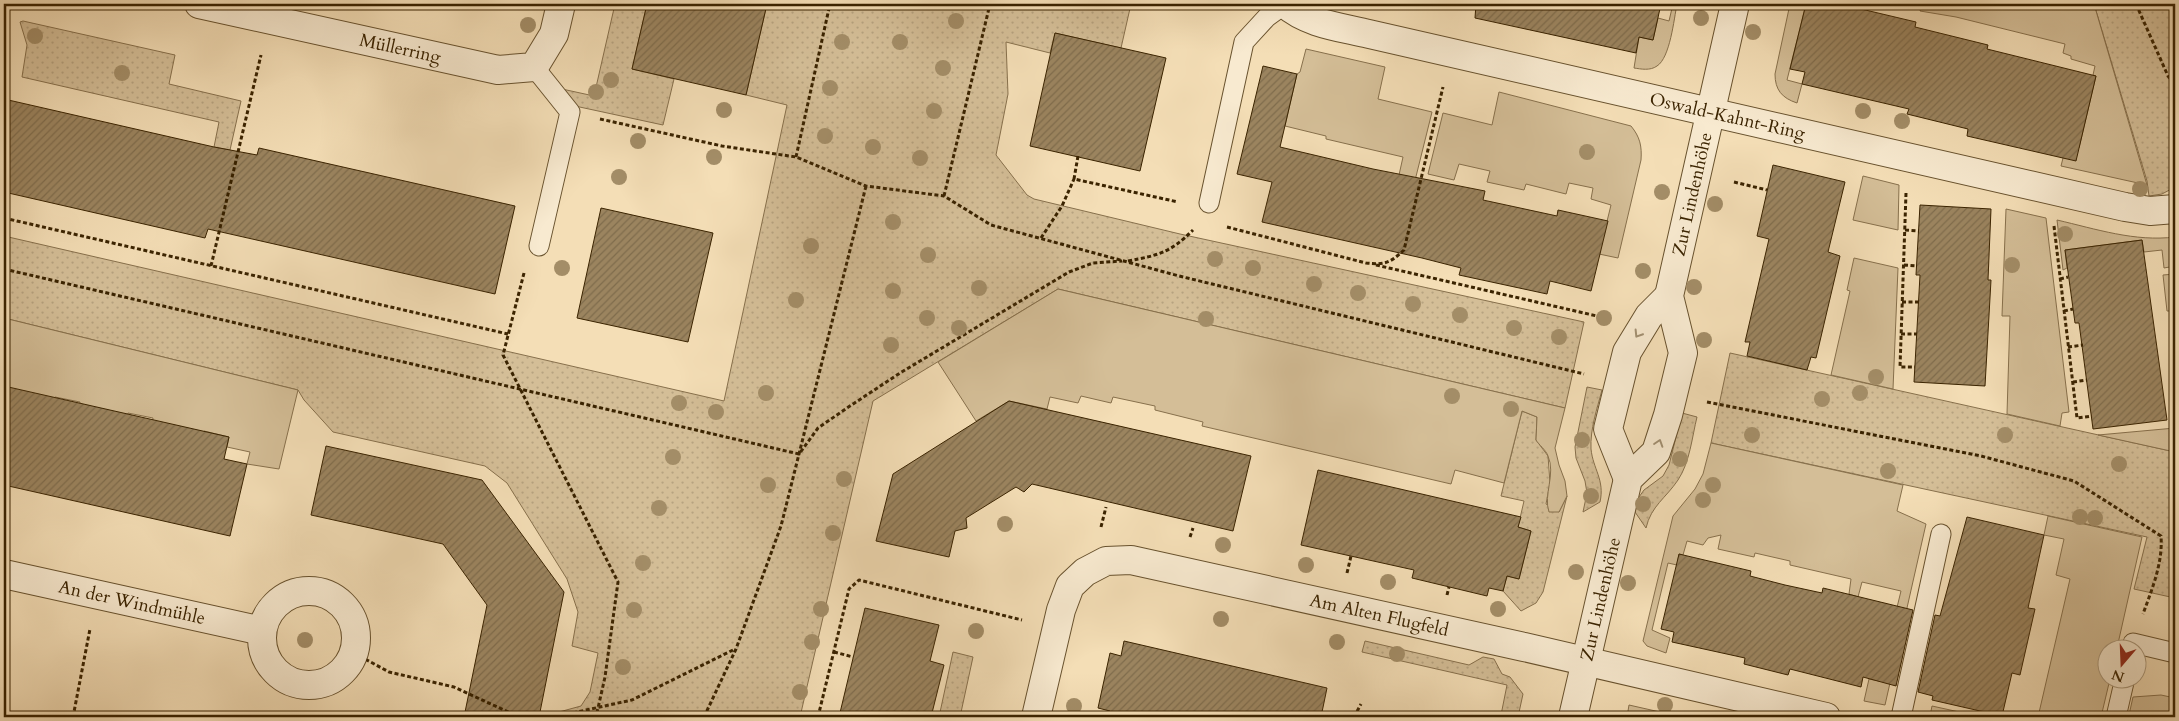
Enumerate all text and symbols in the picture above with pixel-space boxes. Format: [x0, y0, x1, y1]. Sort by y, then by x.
street label: Müllerring [357, 28, 444, 70]
street label: Oswald-Kahnt-Ring [1647, 87, 1809, 147]
street label: Zur Lindenhöhe [1666, 130, 1719, 258]
one-way arrow [1635, 328, 1644, 338]
one-way arrow [1653, 439, 1663, 448]
street label: Zur Lindenhöhe [1574, 535, 1627, 663]
street label: An der Windmühle [56, 574, 208, 631]
street label: Am Alten Flugfeld [1307, 588, 1452, 643]
north arrow [2096, 638, 2146, 688]
text: N [2109, 665, 2127, 687]

